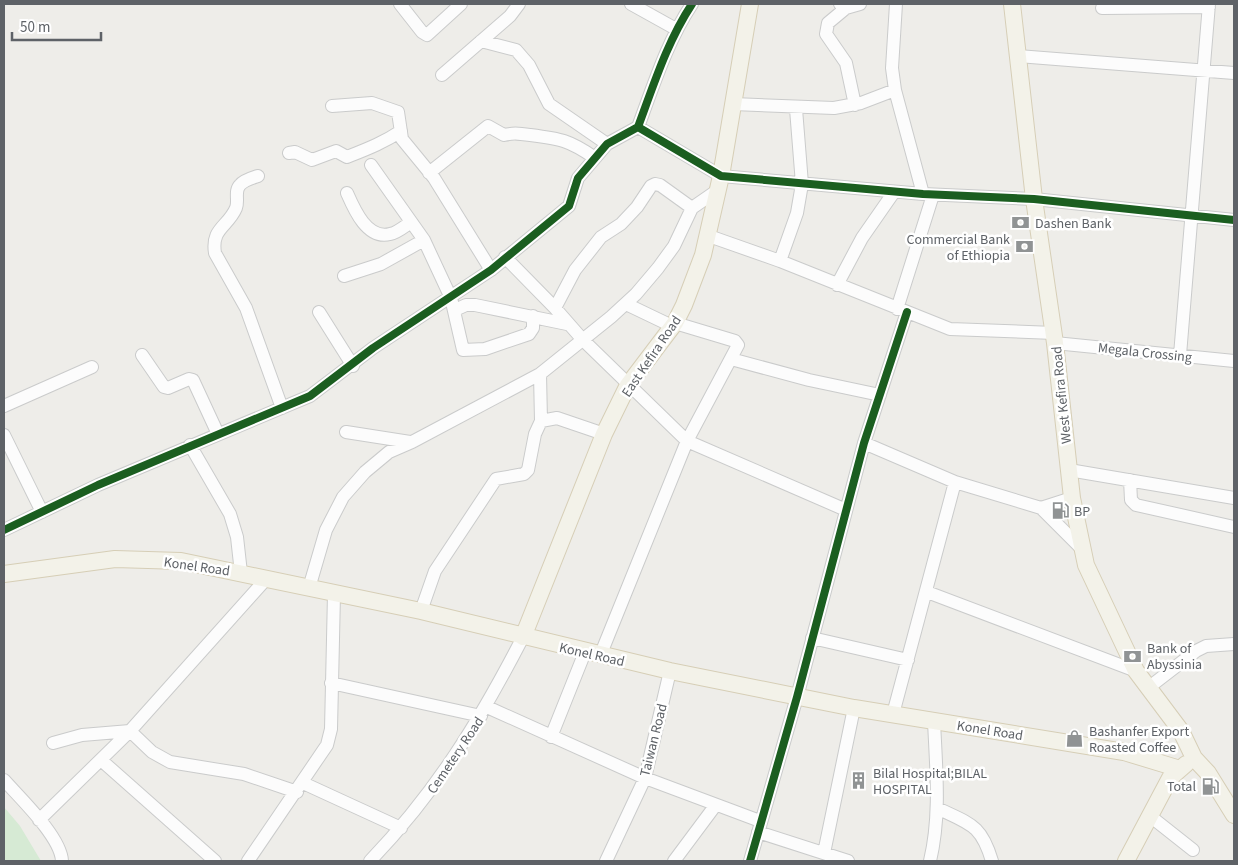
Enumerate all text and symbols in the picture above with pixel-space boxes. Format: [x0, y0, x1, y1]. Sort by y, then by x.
scale bar [12, 10, 101, 42]
text: 50 m [20, 17, 50, 38]
bank icon: Dashen Bank [1011, 213, 1031, 233]
place label: Dashen Bank [1035, 214, 1111, 234]
place label: Commercial Bank of Ethiopia [906, 230, 1010, 266]
bank icon: Commercial Bank of Ethiopia [1014, 237, 1034, 257]
street label: East Kefira Road [617, 312, 687, 401]
street label: Megala Crossing [1097, 338, 1193, 368]
street label: West Kefira Road [1047, 345, 1077, 445]
fuel station icon: BP [1050, 501, 1070, 521]
place label: BP [1074, 502, 1090, 522]
street label: Konel Road [162, 552, 231, 582]
street label: Konel Road [557, 638, 626, 672]
place label: Bank of Abyssinia [1147, 639, 1202, 675]
bank icon: Bank of Abyssinia [1123, 646, 1143, 666]
street label: Taiwan Road [635, 702, 673, 779]
street label: Cemetery Road [423, 713, 489, 798]
street label: Konel Road [955, 716, 1024, 746]
place label: Bashanfer Export Roasted Coffee [1089, 722, 1189, 758]
shop icon: Bashanfer Export Roasted Coffee [1065, 729, 1085, 749]
place label: Bilal Hospital;BILAL HOSPITAL [873, 764, 987, 800]
building icon: Bilal Hospital;BILAL HOSPITAL [849, 771, 869, 791]
fuel station icon: Total [1200, 776, 1220, 796]
place label: Total [1167, 777, 1196, 797]

